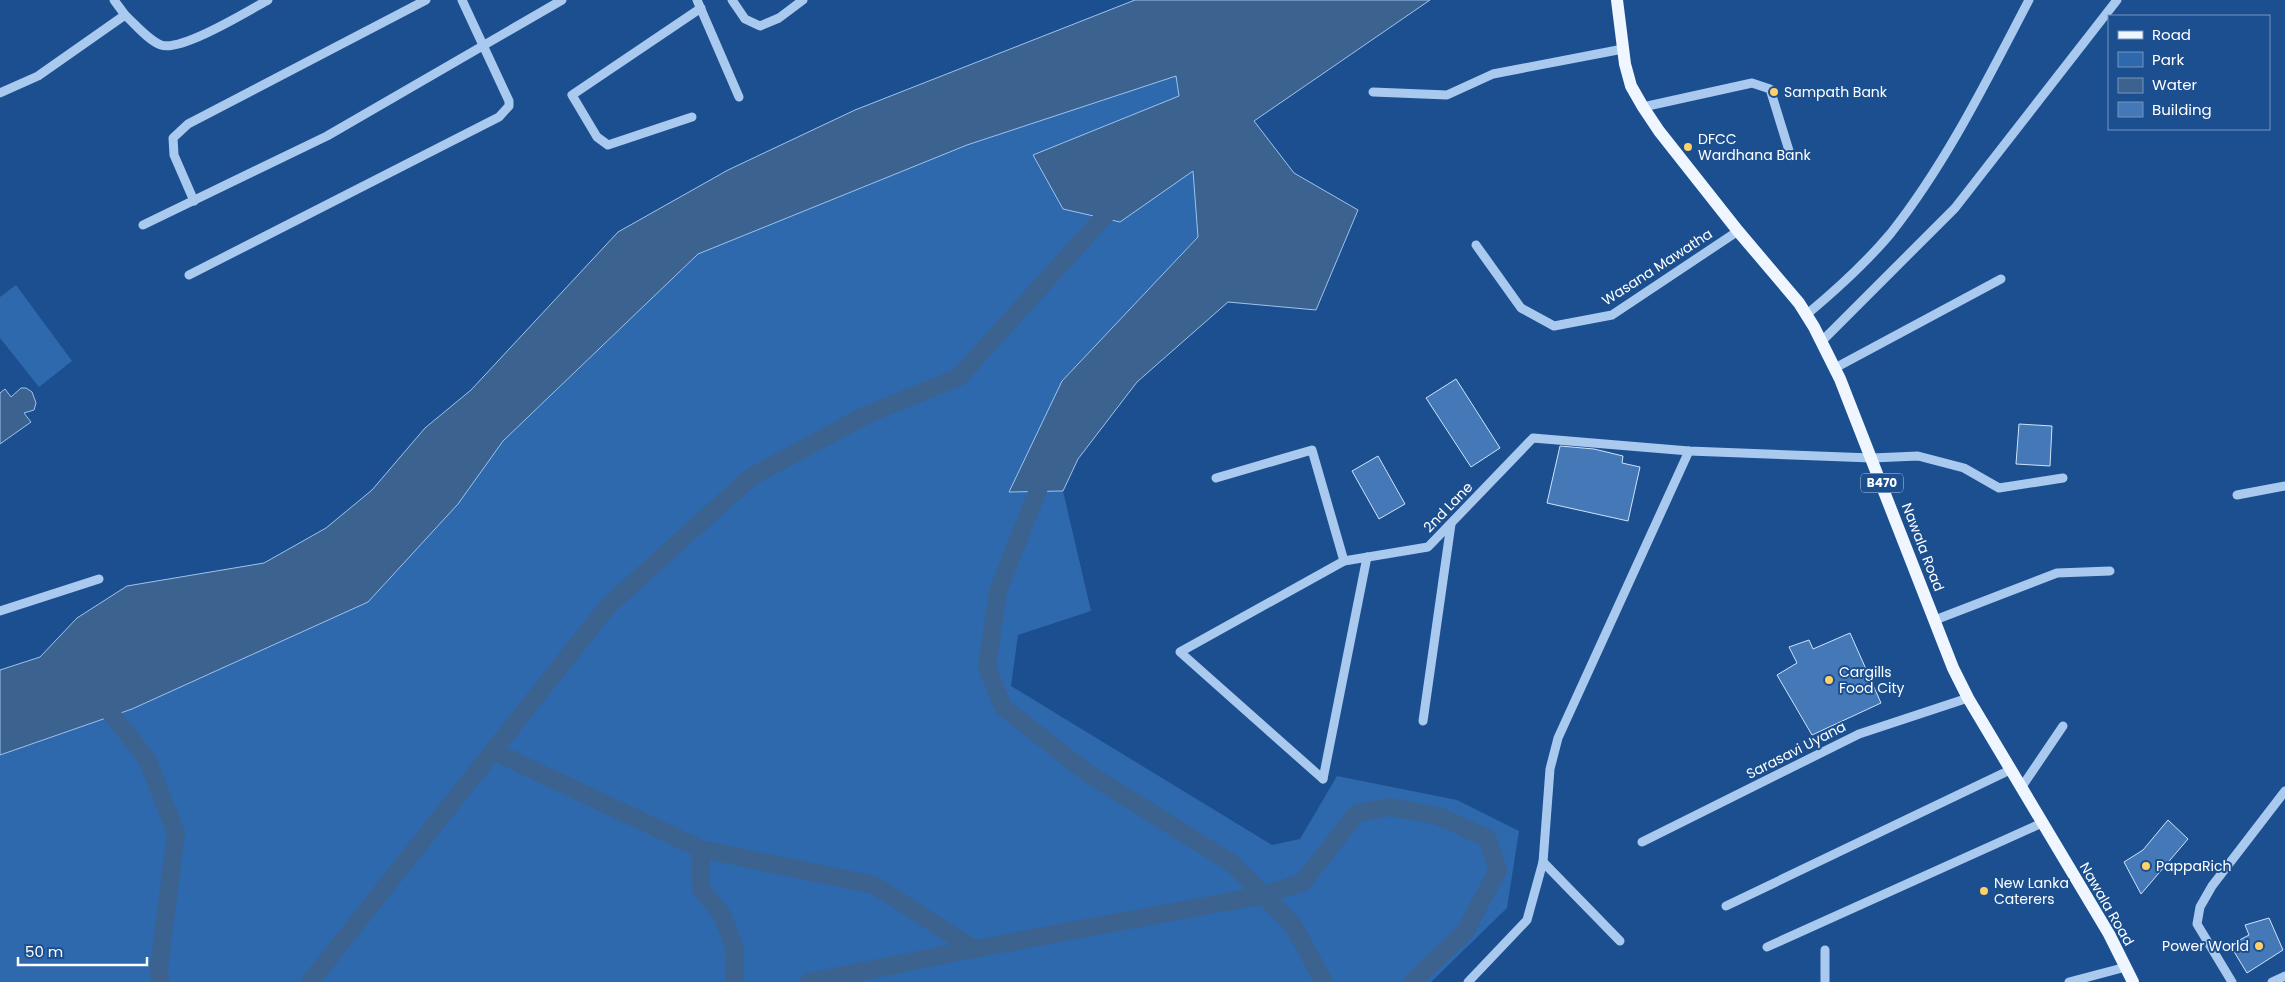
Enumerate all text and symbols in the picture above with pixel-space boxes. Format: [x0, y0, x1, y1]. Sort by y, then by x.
legend [2108, 15, 2270, 130]
text: Road [2152, 24, 2191, 45]
text: Park [2152, 49, 2184, 70]
text: Water [2152, 74, 2198, 95]
place label: Sampath Bank [1784, 82, 1888, 102]
marker: Sampath Bank [1768, 86, 1780, 98]
text: Building [2152, 99, 2212, 120]
place label: DFCC Wardhana Bank [1698, 129, 1811, 165]
marker: DFCC Wardhana Bank [1682, 141, 1694, 153]
street label: Wasana Mawatha [1598, 224, 1716, 310]
road number: B470 [1861, 473, 1903, 492]
street label: 2nd Lane [1419, 477, 1477, 537]
street label: Nawala Road [1897, 500, 1949, 594]
place label: Cargills Food City [1839, 662, 1905, 698]
marker: Cargills Food City [1823, 674, 1835, 686]
street label: Sarasavi Uyana [1743, 716, 1849, 784]
place label: PappaRich [2156, 856, 2231, 876]
street label: Nawala Road [2075, 859, 2139, 949]
marker: PappaRich [2140, 860, 2152, 872]
place label: New Lanka Caterers [1994, 873, 2069, 909]
marker: New Lanka Caterers [1978, 885, 1990, 897]
scale bar [18, 934, 146, 966]
place label: Power World [2162, 936, 2249, 956]
marker: Power World [2253, 940, 2265, 952]
text: 50 m [25, 941, 63, 962]

